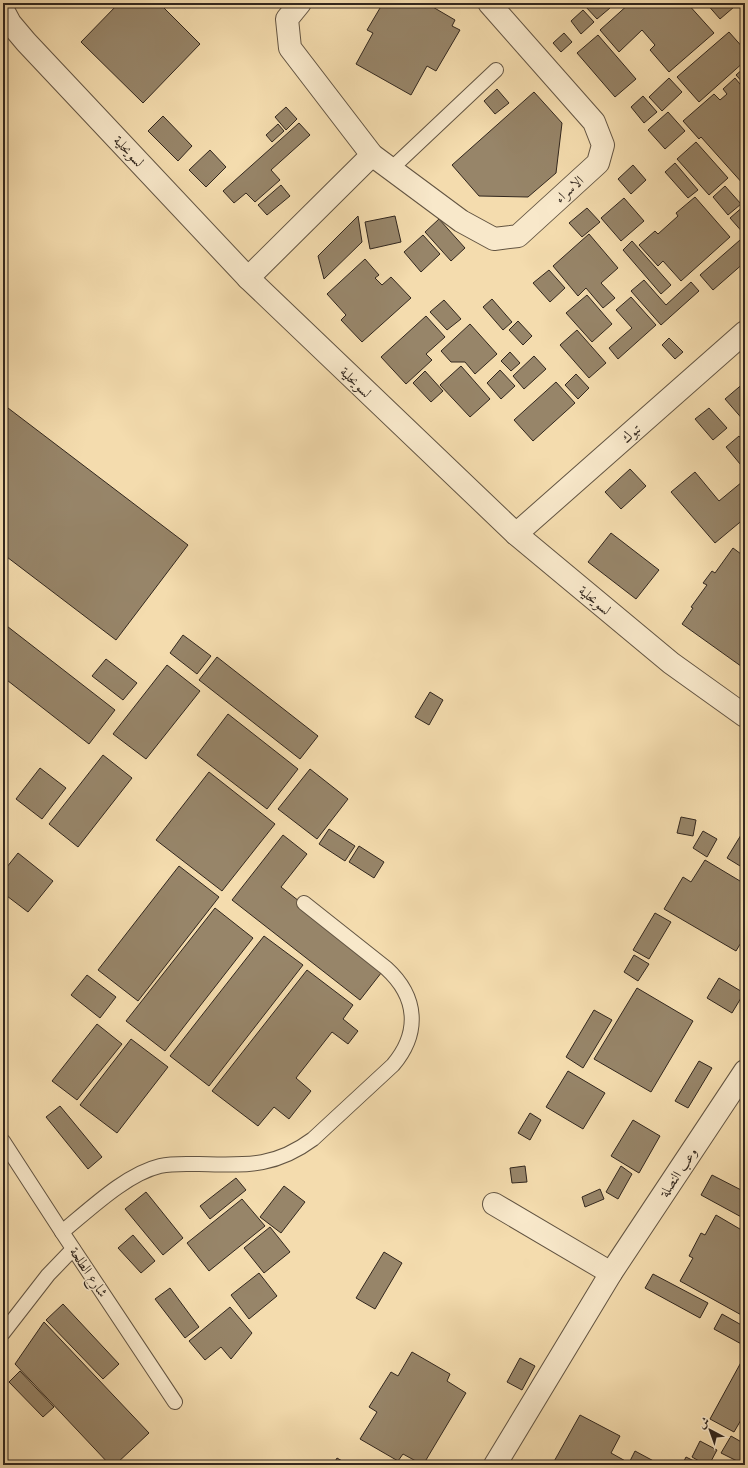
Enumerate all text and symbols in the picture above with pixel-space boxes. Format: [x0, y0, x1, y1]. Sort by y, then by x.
street label: لسويحلية [109, 131, 148, 171]
street label: الاسراء [551, 171, 588, 207]
street label: لسويحلية [336, 363, 376, 402]
street label: تبوك [617, 419, 645, 447]
street label: لسويحلية [574, 581, 615, 620]
street label: وعب النصلة [654, 1144, 702, 1202]
street label: شارع الطلحة [63, 1243, 112, 1302]
north arrow [690, 1410, 730, 1450]
text: ش [695, 1414, 713, 1432]

